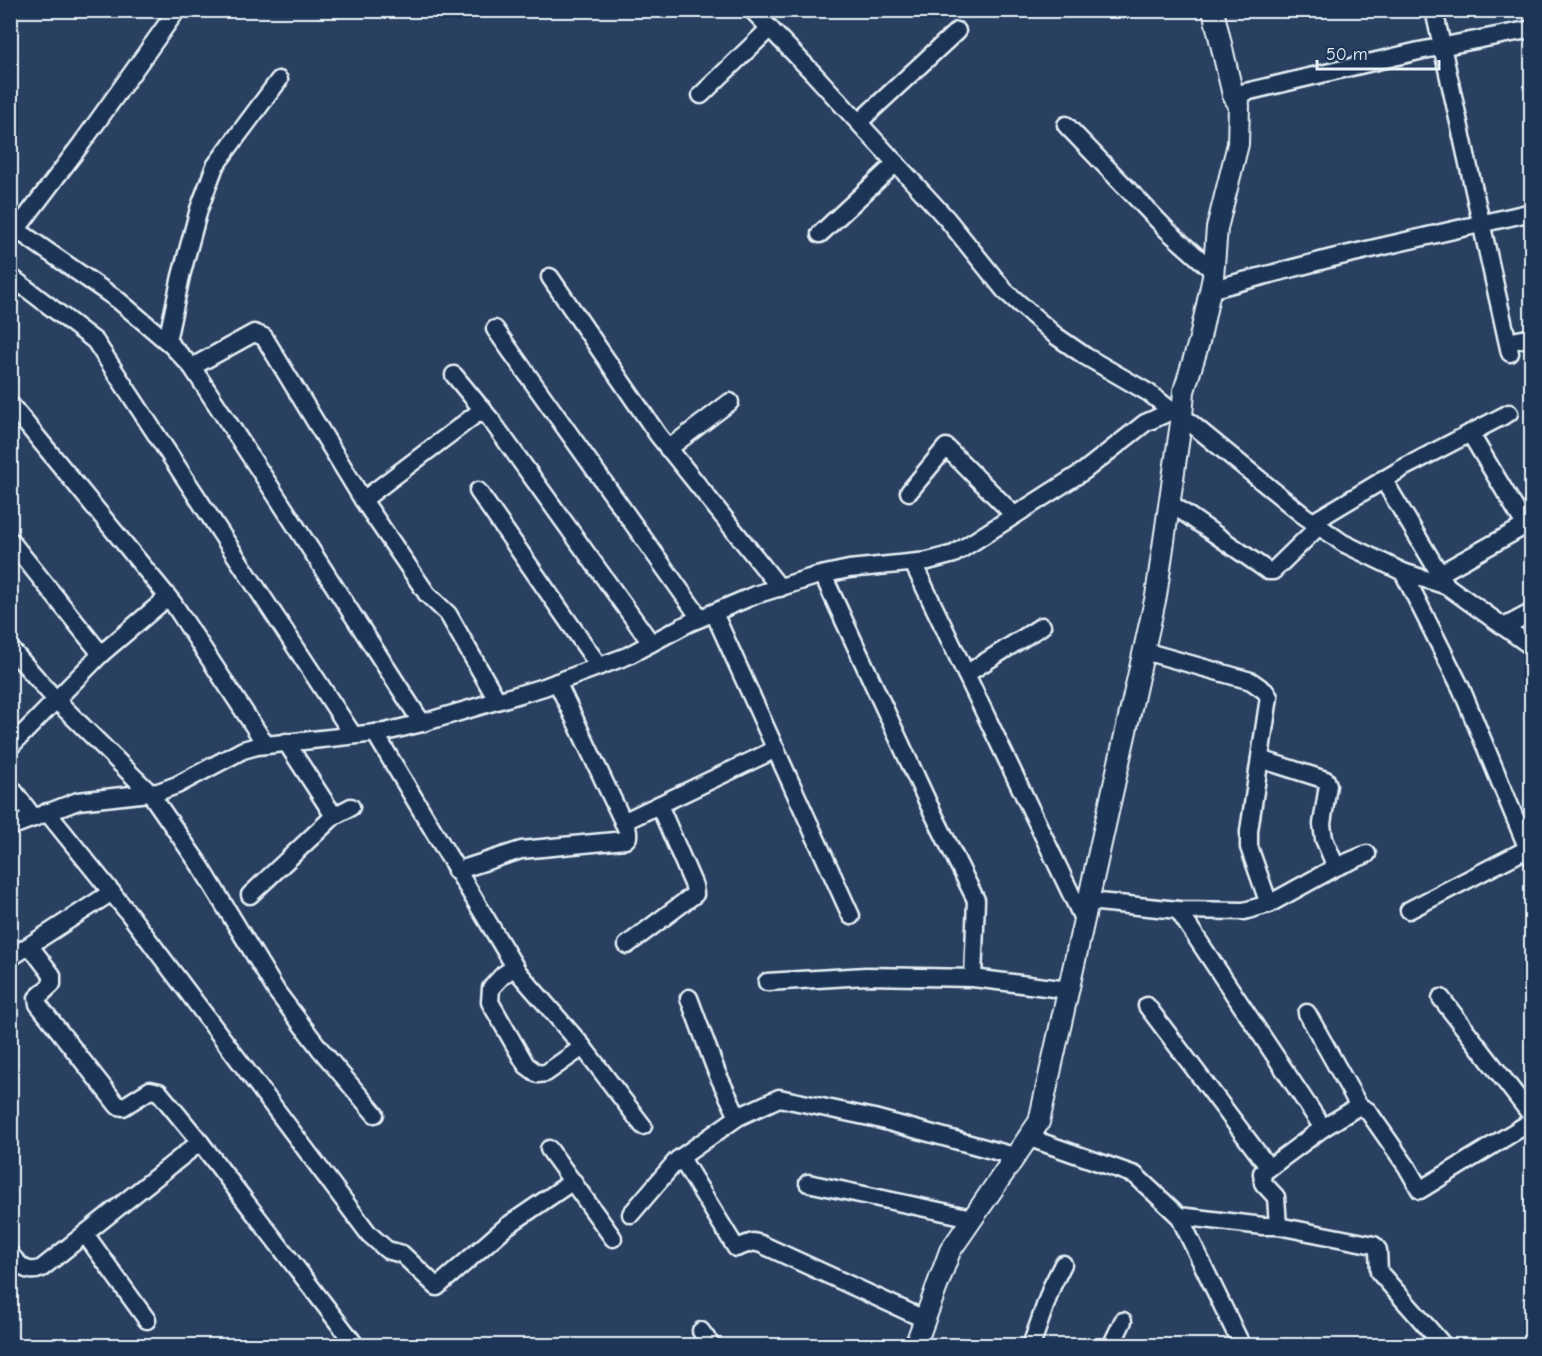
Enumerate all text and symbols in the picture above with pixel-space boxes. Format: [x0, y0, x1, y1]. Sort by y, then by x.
scale bar [1317, 33, 1438, 71]
text: 50 m [1326, 44, 1368, 65]

